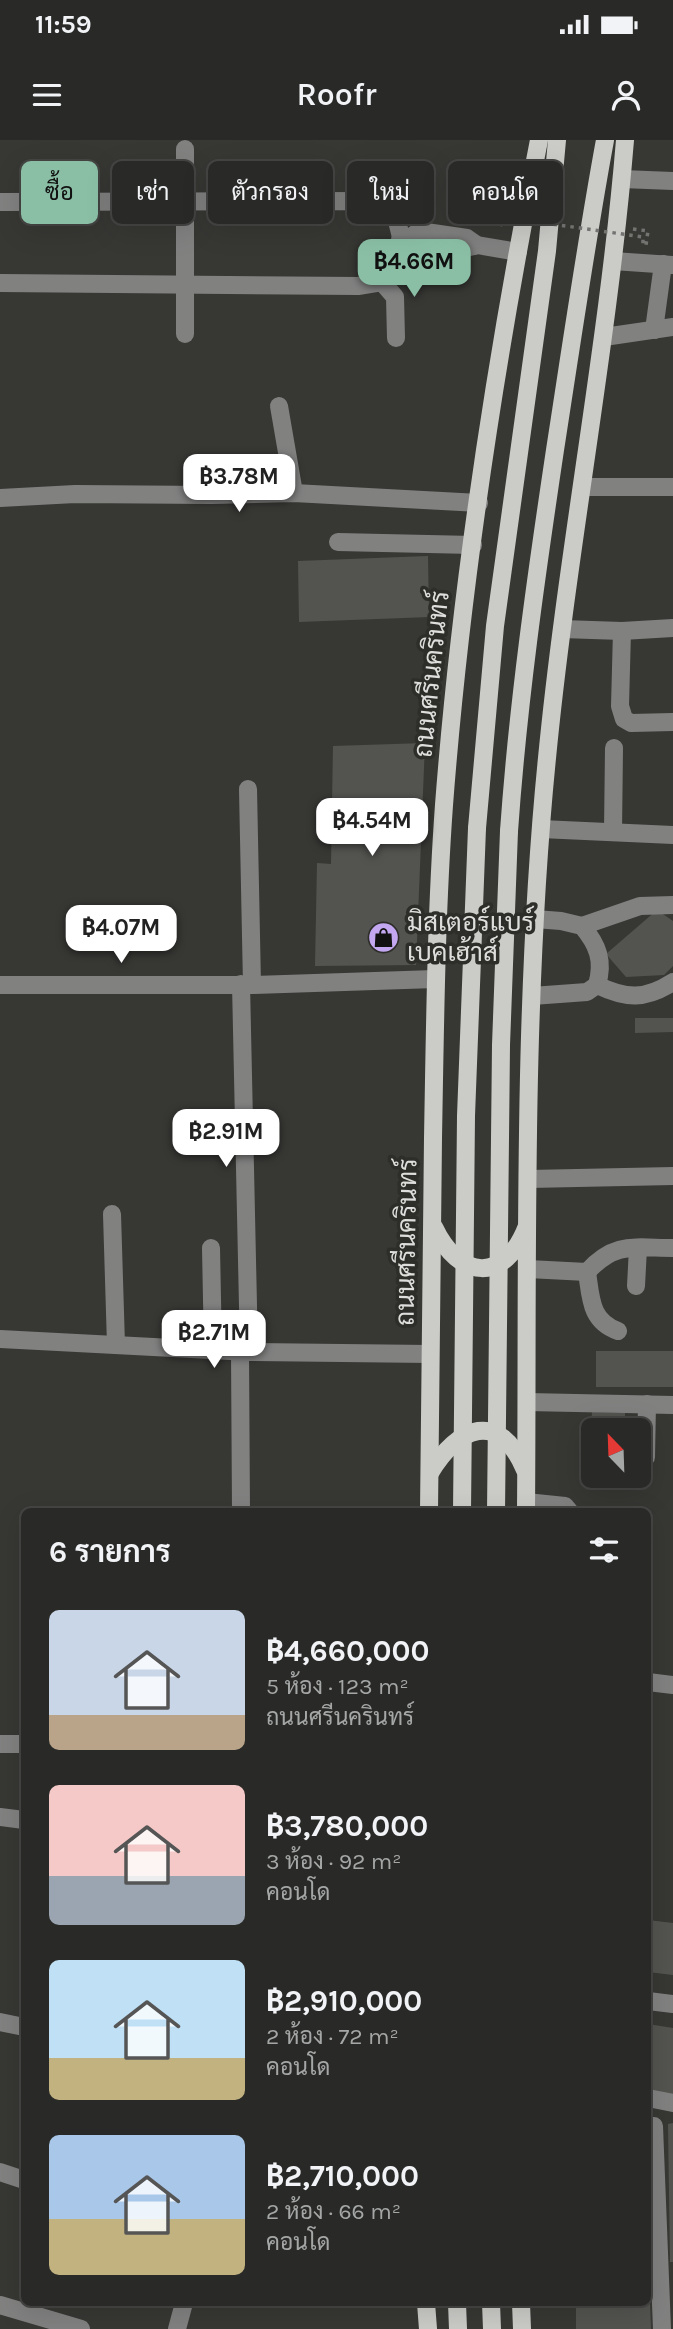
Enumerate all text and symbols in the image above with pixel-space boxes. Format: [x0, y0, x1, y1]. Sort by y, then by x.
text: 11:59 [35, 9, 92, 40]
icon: menu [28, 76, 66, 114]
text: Roofr [296, 76, 377, 113]
icon: person [607, 76, 645, 114]
chip: ซื้อ [21, 161, 98, 224]
chip: เช่า [112, 161, 194, 224]
chip: ตัวกรอง [208, 161, 333, 224]
chip: ใหม่ [347, 161, 434, 224]
chip: คอนโด [448, 161, 563, 224]
pin: ฿4.66M [357, 240, 471, 299]
text: ฿4.66M [374, 248, 454, 275]
pin: ฿3.78M [182, 454, 296, 514]
text: ฿3.78M [199, 463, 279, 490]
street label: ถนนศรีนครินทร์ [405, 589, 456, 759]
pin: ฿4.54M [315, 798, 429, 858]
text: ฿4.54M [332, 807, 412, 834]
place label: มิสเตอร์แบร์ เบคเฮ้าส์ [407, 905, 534, 968]
pin: ฿4.07M [64, 906, 178, 965]
text: ฿4.07M [82, 914, 160, 941]
shop icon: มิสเตอร์แบร์ เบคเฮ้าส์ [367, 920, 401, 954]
pin: ฿2.91M [169, 1110, 283, 1169]
text: ฿2.91M [188, 1118, 264, 1145]
street label: ถนนศรีนครินทร์ [388, 1158, 423, 1326]
pin: ฿2.71M [157, 1310, 271, 1370]
text: ฿2.71M [178, 1319, 250, 1346]
north arrow [581, 1418, 651, 1488]
map controls [581, 1418, 651, 1488]
icon: filters [585, 1531, 623, 1569]
text: 6 รายการ [49, 1534, 171, 1570]
text: ฿4,660,000 [266, 1633, 429, 1669]
icon: home [105, 1638, 189, 1722]
text: 5 ห้อง · 123 m² [266, 1673, 409, 1700]
text: ถนนศรีนครินทร์ [266, 1704, 414, 1731]
text: ฿3,780,000 [266, 1808, 428, 1844]
icon: home [105, 1813, 189, 1897]
text: 3 ห้อง · 92 m² [266, 1848, 402, 1875]
text: คอนโด [266, 1879, 330, 1906]
text: ฿2,910,000 [266, 1983, 422, 2019]
icon: home [105, 1988, 189, 2072]
text: 2 ห้อง · 72 m² [266, 2023, 399, 2050]
text: คอนโด [266, 2054, 330, 2081]
text: ฿2,710,000 [266, 2158, 419, 2194]
icon: home [105, 2163, 189, 2247]
text: 2 ห้อง · 66 m² [266, 2198, 401, 2225]
text: คอนโด [266, 2229, 330, 2256]

